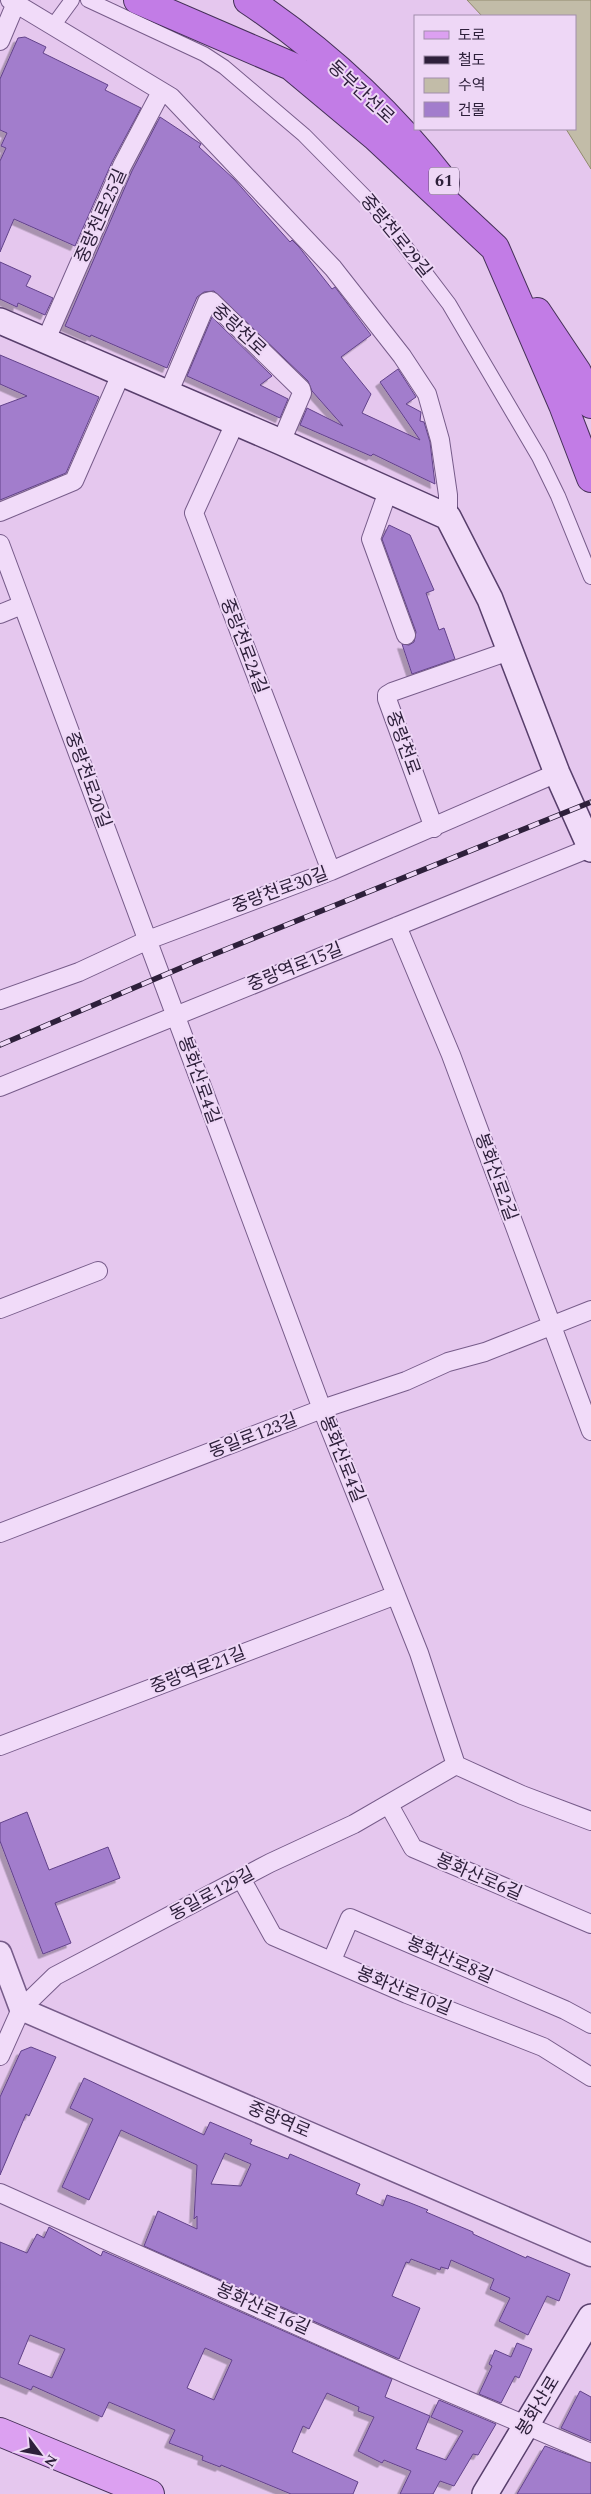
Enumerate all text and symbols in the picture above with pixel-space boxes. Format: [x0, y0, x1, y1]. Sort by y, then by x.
legend [414, 15, 576, 130]
text: 도로 [458, 24, 486, 47]
text: 철도 [458, 49, 486, 72]
street label: 동부간선로 [322, 54, 400, 130]
text: 수역 [458, 74, 486, 97]
text: 건물 [458, 99, 486, 122]
street label: 중랑천로25길 [68, 164, 134, 268]
road number: 61 [429, 168, 459, 195]
street label: 중랑천로29길 [354, 188, 438, 284]
street label: 중랑천로 [206, 298, 272, 362]
street label: 중랑천로24길 [213, 594, 275, 698]
street label: 중랑천로 [379, 707, 427, 779]
street label: 중랑천로20길 [58, 728, 118, 832]
street label: 중랑천로30길 [228, 860, 332, 920]
street label: 중랑역로15길 [243, 936, 347, 998]
street label: 봉화산로4길 [171, 1032, 227, 1128]
street label: 봉화산로2길 [468, 1129, 524, 1225]
street label: 동일로123길 [205, 1407, 301, 1465]
street label: 봉화산로4길 [312, 1411, 372, 1507]
street label: 중랑역로21길 [146, 1639, 250, 1701]
street label: 봉화산로6길 [431, 1847, 527, 1907]
street label: 동일로129길 [164, 1860, 260, 1928]
street label: 봉화산로8길 [402, 1930, 498, 1990]
street label: 봉화산로10길 [352, 1960, 456, 2022]
street label: 중랑역로 [243, 2095, 315, 2145]
street label: 봉화산로16길 [211, 2276, 315, 2342]
street label: 봉화산로 [509, 2371, 567, 2441]
north arrow [15, 2429, 65, 2479]
text: N [39, 2450, 63, 2471]

